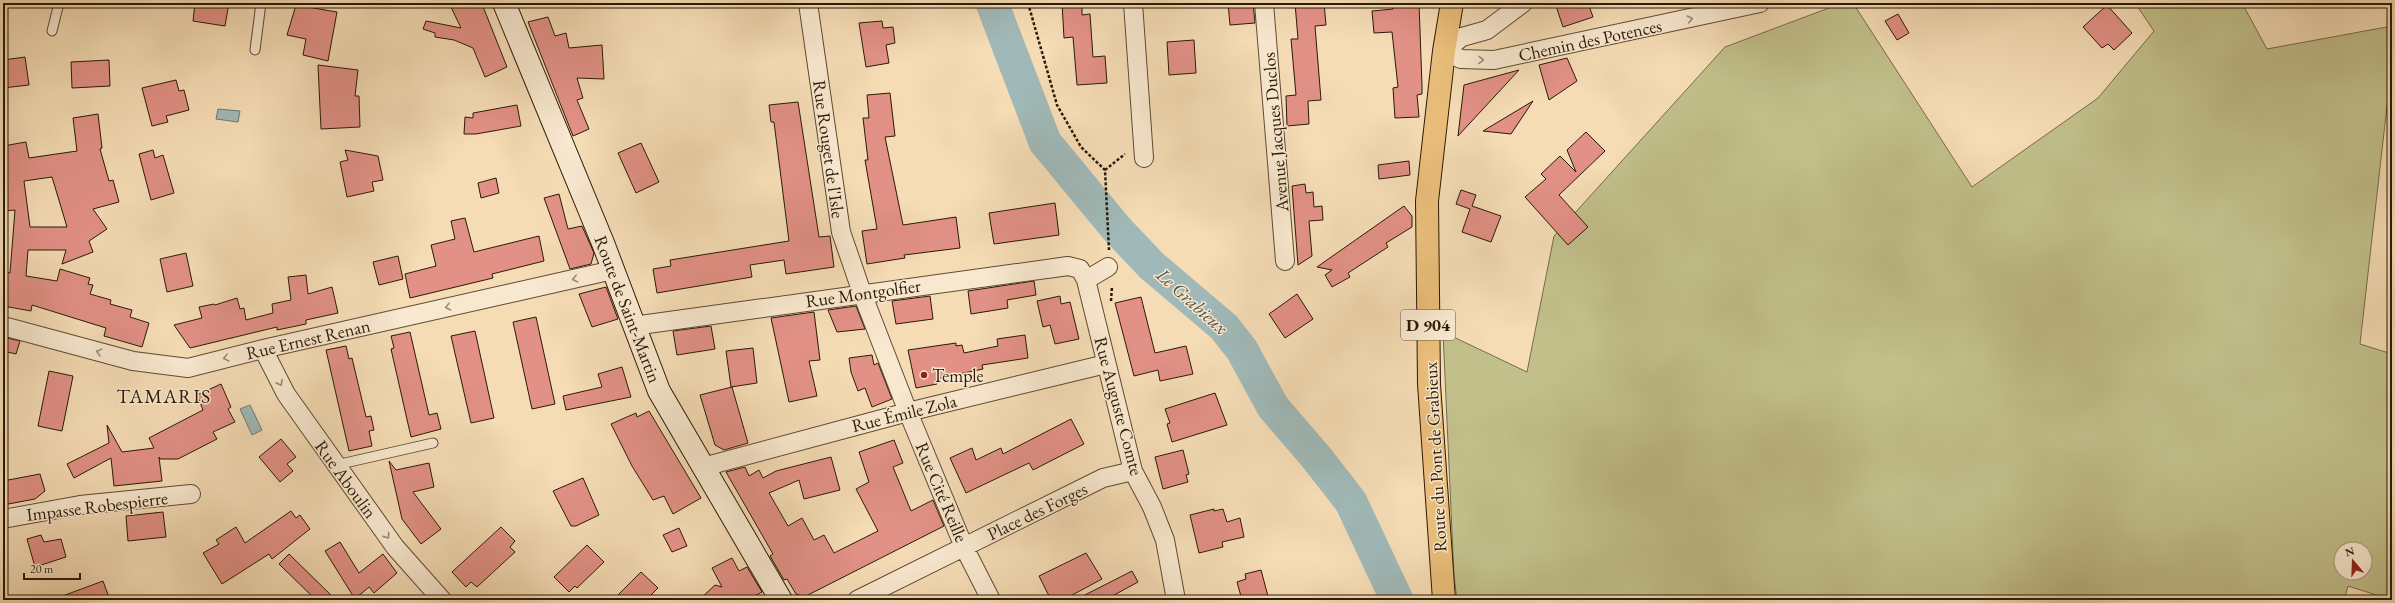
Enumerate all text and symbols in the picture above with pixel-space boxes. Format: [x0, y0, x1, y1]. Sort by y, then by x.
street label: Chemin des Potences [1516, 14, 1664, 66]
one-way arrow [1687, 16, 1694, 24]
street label: Avenue Jacques Duclos [1257, 51, 1294, 214]
one-way arrow [1478, 56, 1484, 64]
street label: Rue Rouget de l'Isle [808, 78, 850, 220]
street label: Route de Saint-Martin [589, 232, 667, 386]
water label: Le Grabieux [1150, 262, 1234, 340]
one-way arrow [572, 274, 578, 282]
street label: Rue Montgolfier [804, 274, 922, 312]
one-way arrow [445, 303, 452, 311]
road number: D 904 [1401, 310, 1455, 340]
street label: Rue Ernest Renan [244, 313, 373, 364]
street label: Rue Auguste Comte [1089, 334, 1149, 478]
one-way arrow [96, 348, 102, 356]
one-way arrow [223, 353, 230, 362]
street label: Route du Pont de Grabieux [1419, 361, 1451, 553]
place label: Temple [932, 364, 984, 387]
marker: Temple [919, 370, 929, 380]
one-way arrow [276, 379, 283, 387]
district label: TAMARIS [117, 383, 211, 409]
street label: Rue Émile Zola [849, 389, 960, 437]
street label: Rue Aboulin [310, 435, 382, 523]
street label: Rue Cité Reille [911, 439, 973, 545]
street label: Place des Forges [983, 477, 1091, 545]
street label: Impasse Robespierre [25, 486, 169, 526]
one-way arrow [382, 531, 389, 538]
north arrow [2333, 541, 2373, 581]
text: N [2343, 543, 2356, 560]
scale bar [24, 555, 80, 581]
text: 20 m [30, 561, 54, 577]

